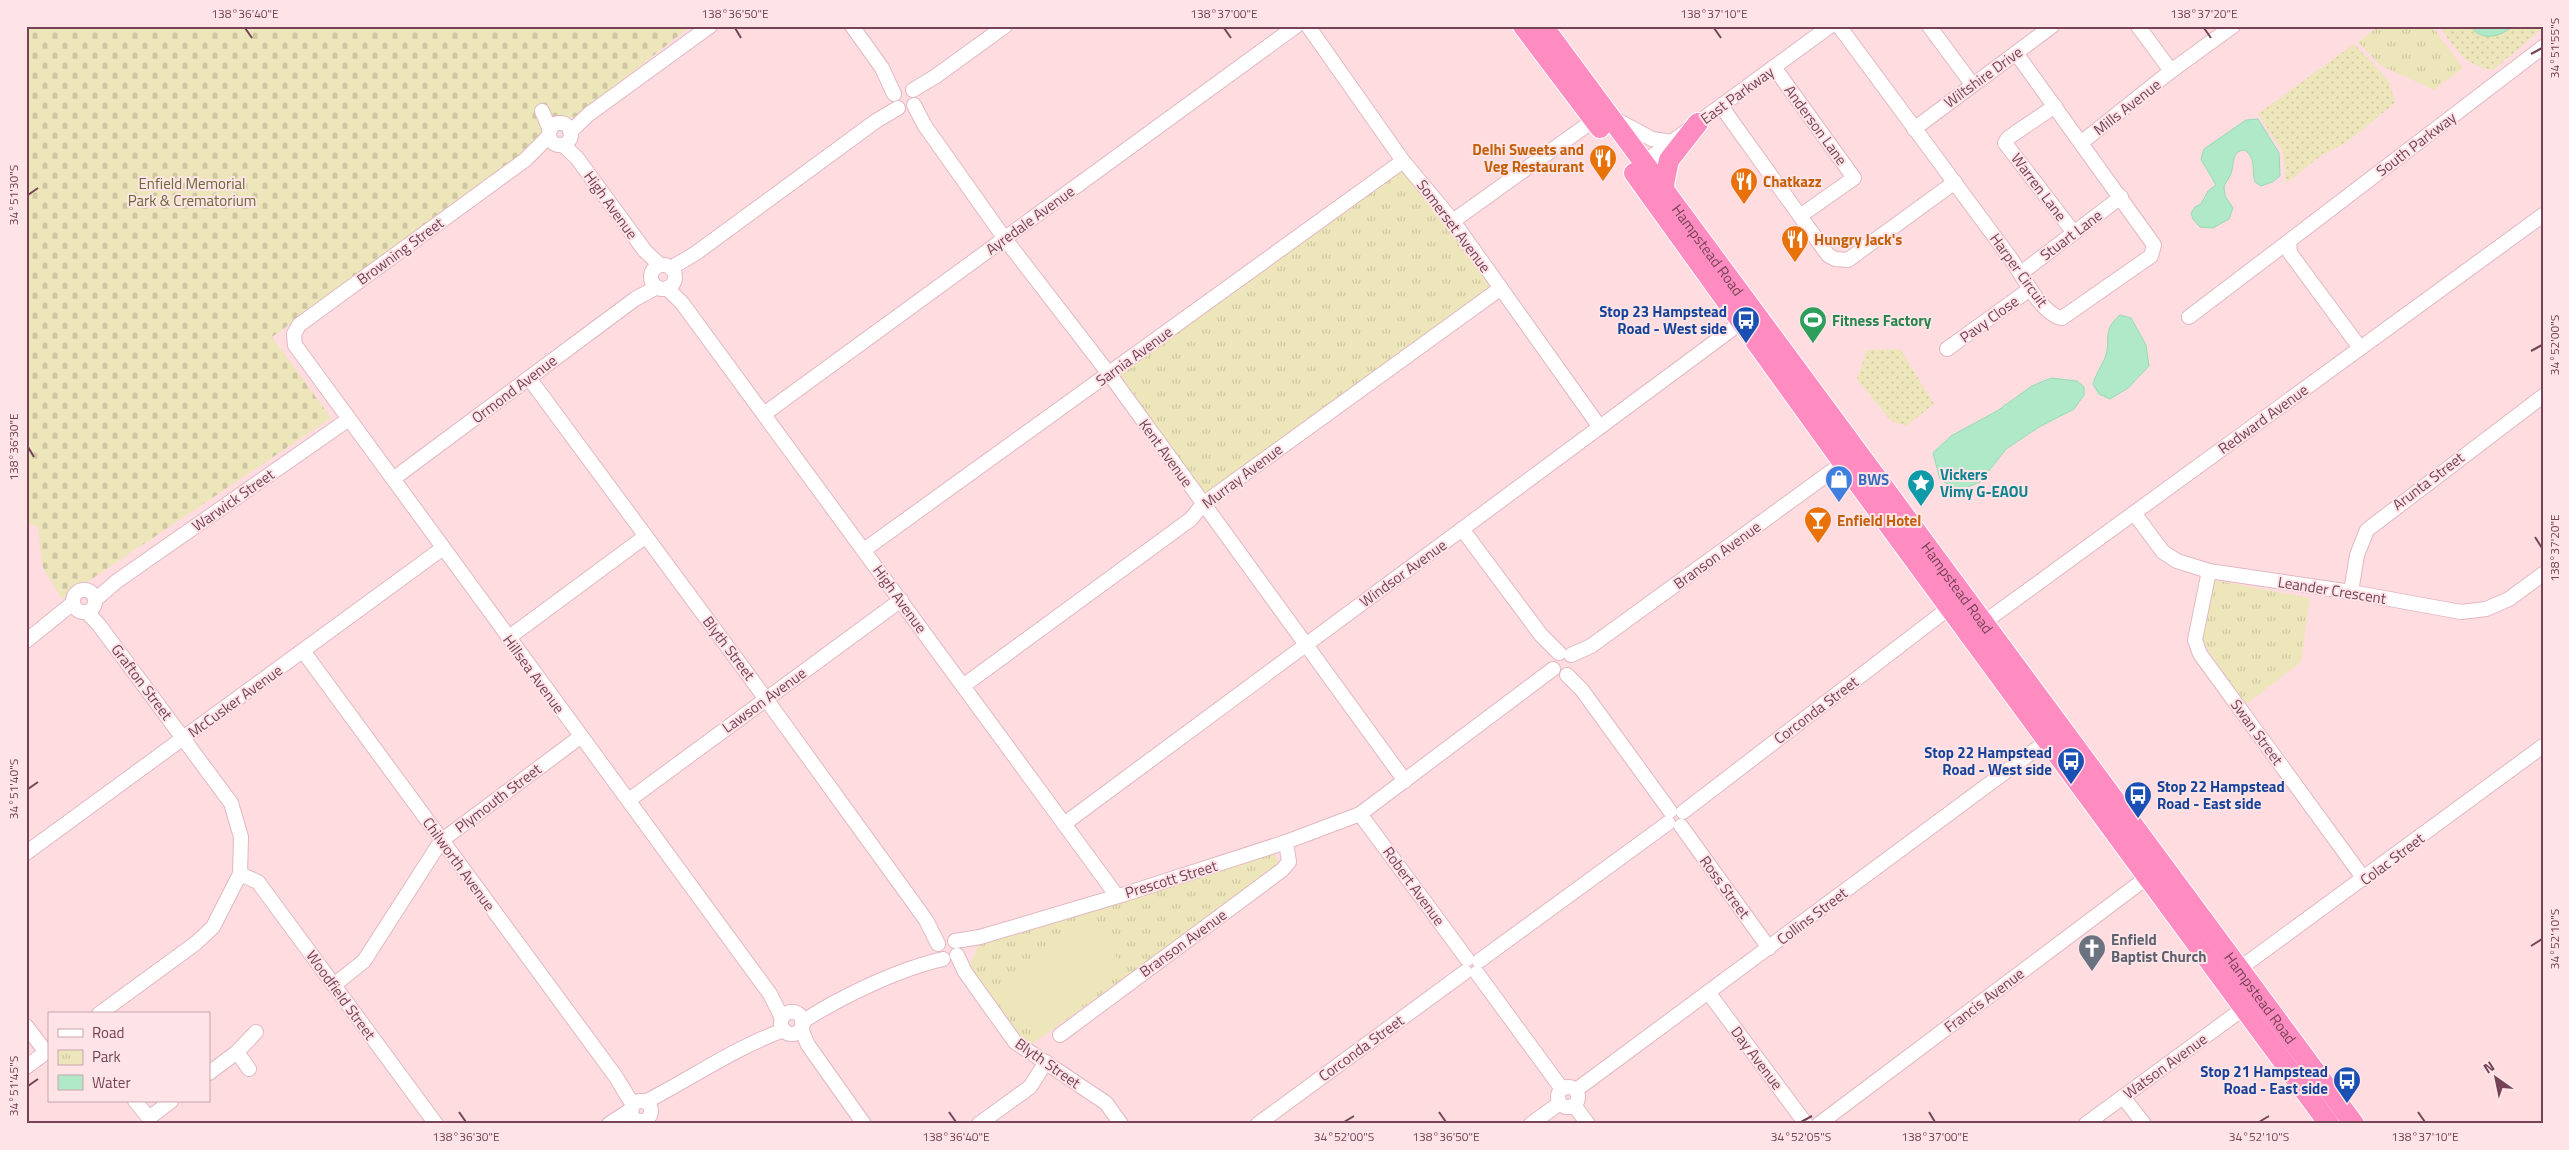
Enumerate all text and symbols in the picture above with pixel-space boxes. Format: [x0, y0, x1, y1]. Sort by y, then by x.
text: 138°36'40"E [211, 4, 279, 23]
text: 138°36'50"E [701, 4, 769, 23]
text: 138°37'00"E [1190, 4, 1258, 23]
text: 138°37'10"E [1680, 4, 1748, 23]
text: 138°37'20"E [2170, 4, 2238, 23]
text: 34°51'55"S [2545, 18, 2564, 78]
street label: Wiltshire Drive [1939, 41, 2027, 113]
street label: East Parkway [1695, 60, 1779, 130]
street label: Mills Avenue [2088, 73, 2166, 141]
street label: Anderson Lane [1779, 80, 1853, 170]
street label: South Parkway [2371, 106, 2461, 182]
place label: Delhi Sweets and Veg Restaurant [1472, 138, 1585, 178]
restaurant icon: Delhi Sweets and Veg Restaurant [1588, 143, 1618, 182]
street label: Warren Lane [2006, 148, 2072, 226]
text: 34°51'30"S [4, 165, 23, 225]
street label: High Avenue [578, 166, 644, 244]
restaurant icon: Chatkazz [1729, 166, 1759, 205]
place label: Chatkazz [1763, 170, 1822, 193]
park label: Enfield Memorial Park & Crematorium [128, 172, 256, 212]
street label: Somerset Avenue [1411, 175, 1497, 277]
street label: Ayredale Avenue [981, 180, 1079, 260]
street label: Hampstead Road [1666, 199, 1750, 300]
street label: Stuart Lane [2035, 204, 2107, 266]
street label: Browning Street [352, 211, 449, 290]
restaurant icon: Hungry Jack's [1780, 224, 1810, 263]
place label: Hungry Jack's [1814, 228, 1902, 251]
street label: Harper Circuit [1984, 228, 2054, 312]
street label: Pavy Close [1955, 290, 2023, 348]
place label: Stop 23 Hampstead Road - West side [1599, 300, 1727, 340]
bus stop icon: Stop 23 Hampstead Road - West side [1731, 305, 1761, 344]
sports icon: Fitness Factory [1798, 305, 1828, 344]
place label: Fitness Factory [1832, 309, 1932, 332]
text: 34°52'00"S [2545, 315, 2564, 375]
street label: Sarnia Avenue [1091, 320, 1177, 392]
street label: Ormond Avenue [466, 349, 562, 429]
street label: Redward Avenue [2213, 378, 2313, 460]
text: 138°36'30"E [4, 413, 23, 481]
street label: Kent Avenue [1133, 414, 1199, 492]
street label: Murray Avenue [1197, 438, 1287, 514]
street label: Arunta Street [2387, 446, 2469, 516]
street label: Warwick Street [187, 463, 280, 537]
place label: Vickers Vimy G-EAOU [1940, 463, 2028, 503]
shop icon: BWS [1824, 464, 1854, 503]
place label: BWS [1858, 468, 1889, 491]
place icon: Vickers Vimy G-EAOU [1906, 468, 1936, 507]
bar icon: Enfield Hotel [1803, 505, 1833, 544]
place label: Enfield Hotel [1837, 509, 1921, 532]
text: 138°37'20"E [2545, 514, 2564, 582]
street label: Branson Avenue [1669, 515, 1765, 595]
street label: Windsor Avenue [1355, 533, 1451, 613]
street label: Hampstead Road [1916, 537, 1999, 638]
street label: High Avenue [867, 560, 933, 638]
street label: Leander Crescent [2276, 570, 2388, 610]
street label: Blyth Street [697, 611, 761, 686]
street label: Hillsea Avenue [497, 630, 571, 718]
street label: Grafton Street [106, 639, 179, 725]
street label: McCusker Avenue [183, 659, 287, 743]
street label: Lawson Avenue [717, 662, 811, 738]
street label: Corconda Street [1769, 670, 1864, 750]
street label: Swan Street [2225, 694, 2289, 770]
place label: Stop 22 Hampstead Road - West side [1924, 741, 2052, 781]
bus stop icon: Stop 22 Hampstead Road - West side [2056, 746, 2086, 785]
street label: Plymouth Street [450, 757, 547, 838]
text: 34°51'40"S [4, 759, 23, 819]
place label: Stop 22 Hampstead Road - East side [2157, 775, 2285, 815]
bus stop icon: Stop 22 Hampstead Road - East side [2123, 780, 2153, 819]
street label: Chilworth Avenue [417, 812, 501, 916]
street label: Colac Street [2355, 827, 2430, 891]
street label: Robert Avenue [1377, 842, 1451, 930]
street label: Ross Street [1694, 851, 1756, 924]
street label: Prescott Street [1122, 854, 1221, 904]
street label: Collins Street [1772, 881, 1853, 950]
street label: Branson Avenue [1135, 903, 1231, 983]
text: 34°52'10"S [2545, 909, 2564, 969]
place label: Enfield Baptist Church [2111, 928, 2206, 968]
church icon: Enfield Baptist Church [2077, 933, 2107, 972]
street label: Woodfield Street [301, 945, 382, 1045]
street label: Hampstead Road [2219, 947, 2302, 1048]
street label: Francis Avenue [1939, 962, 2029, 1038]
street label: Corconda Street [1313, 1009, 1409, 1087]
legend [48, 1012, 210, 1102]
text: Road [92, 1021, 124, 1044]
street label: Day Avenue [1725, 1021, 1789, 1095]
street label: Watson Avenue [2118, 1028, 2212, 1104]
street label: Blyth Street [1011, 1032, 1086, 1094]
text: Park [92, 1045, 121, 1068]
north arrow [2472, 1052, 2522, 1102]
text: N [2479, 1055, 2498, 1078]
text: 34°51'45"S [4, 1056, 23, 1116]
place label: Stop 21 Hampstead Road - East side [2200, 1060, 2328, 1100]
bus stop icon: Stop 21 Hampstead Road - East side [2332, 1065, 2362, 1104]
text: Water [92, 1071, 131, 1094]
text: 138°36'30"E [432, 1127, 500, 1146]
text: 138°36'40"E [922, 1127, 990, 1146]
text: 34°52'00"S [1314, 1127, 1374, 1146]
text: 138°36'50"E [1412, 1127, 1480, 1146]
text: 34°52'05"S [1771, 1127, 1831, 1146]
text: 138°37'00"E [1901, 1127, 1969, 1146]
text: 34°52'10"S [2229, 1127, 2289, 1146]
text: 138°37'10"E [2391, 1127, 2459, 1146]

